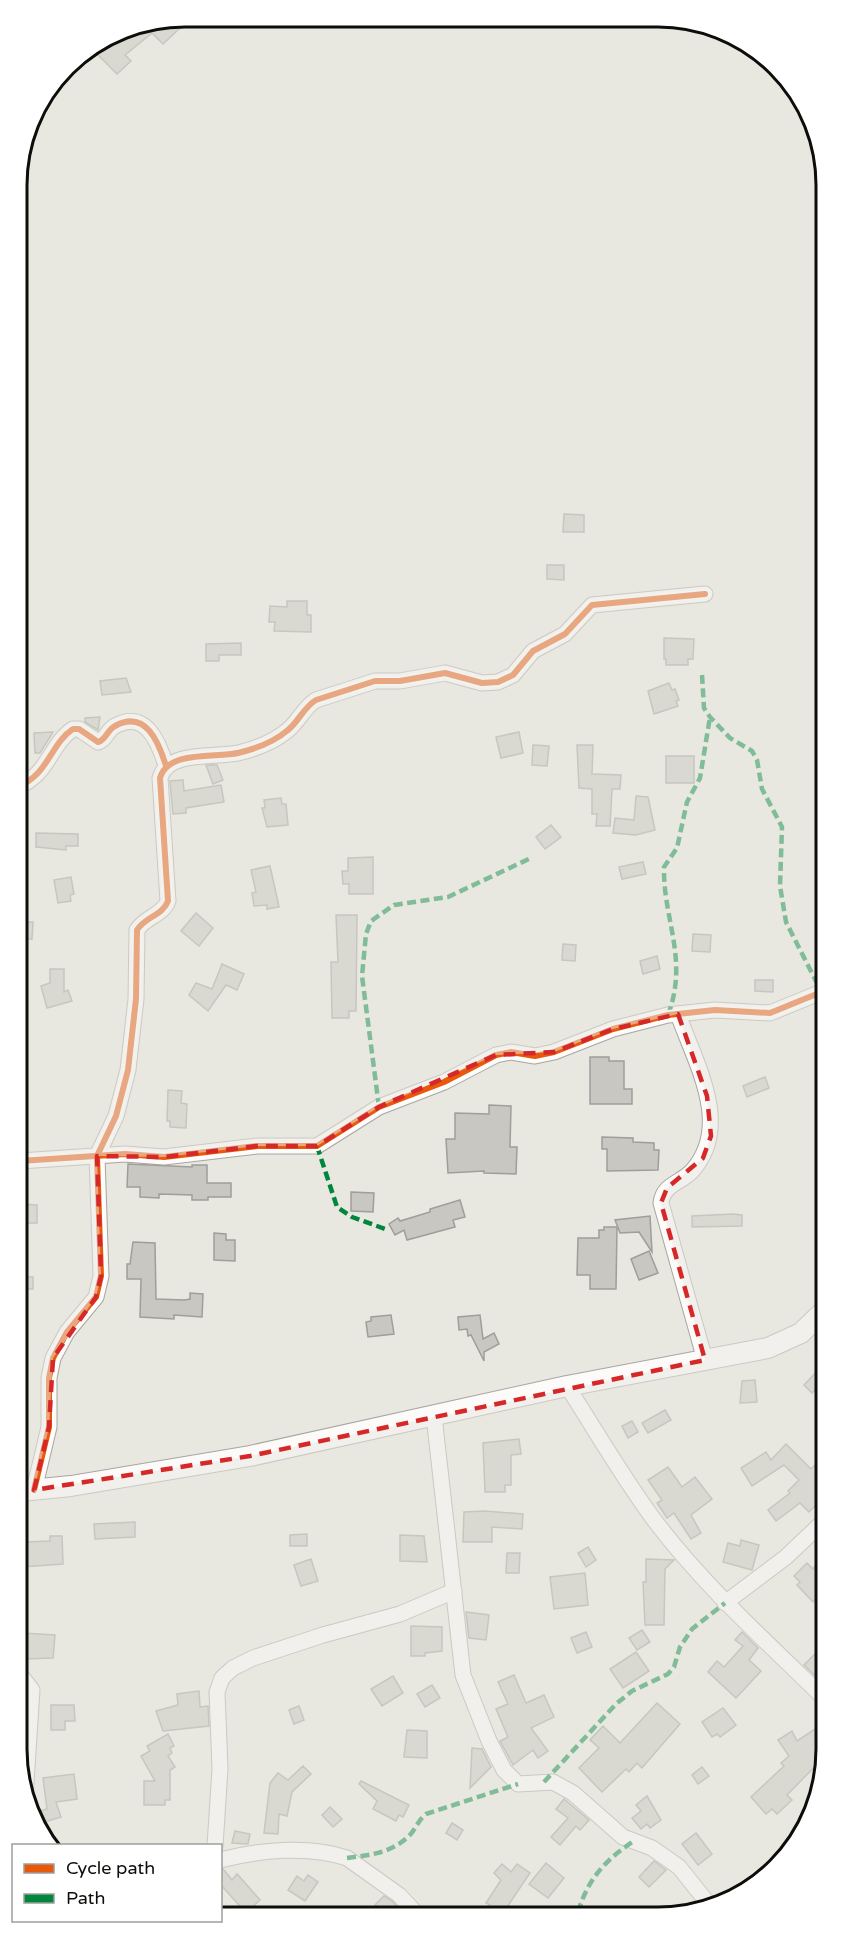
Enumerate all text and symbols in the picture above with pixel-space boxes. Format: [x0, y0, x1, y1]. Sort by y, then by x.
legend [12, 1844, 222, 1922]
text: Cycle path [66, 1857, 155, 1879]
text: Path [66, 1887, 105, 1909]

